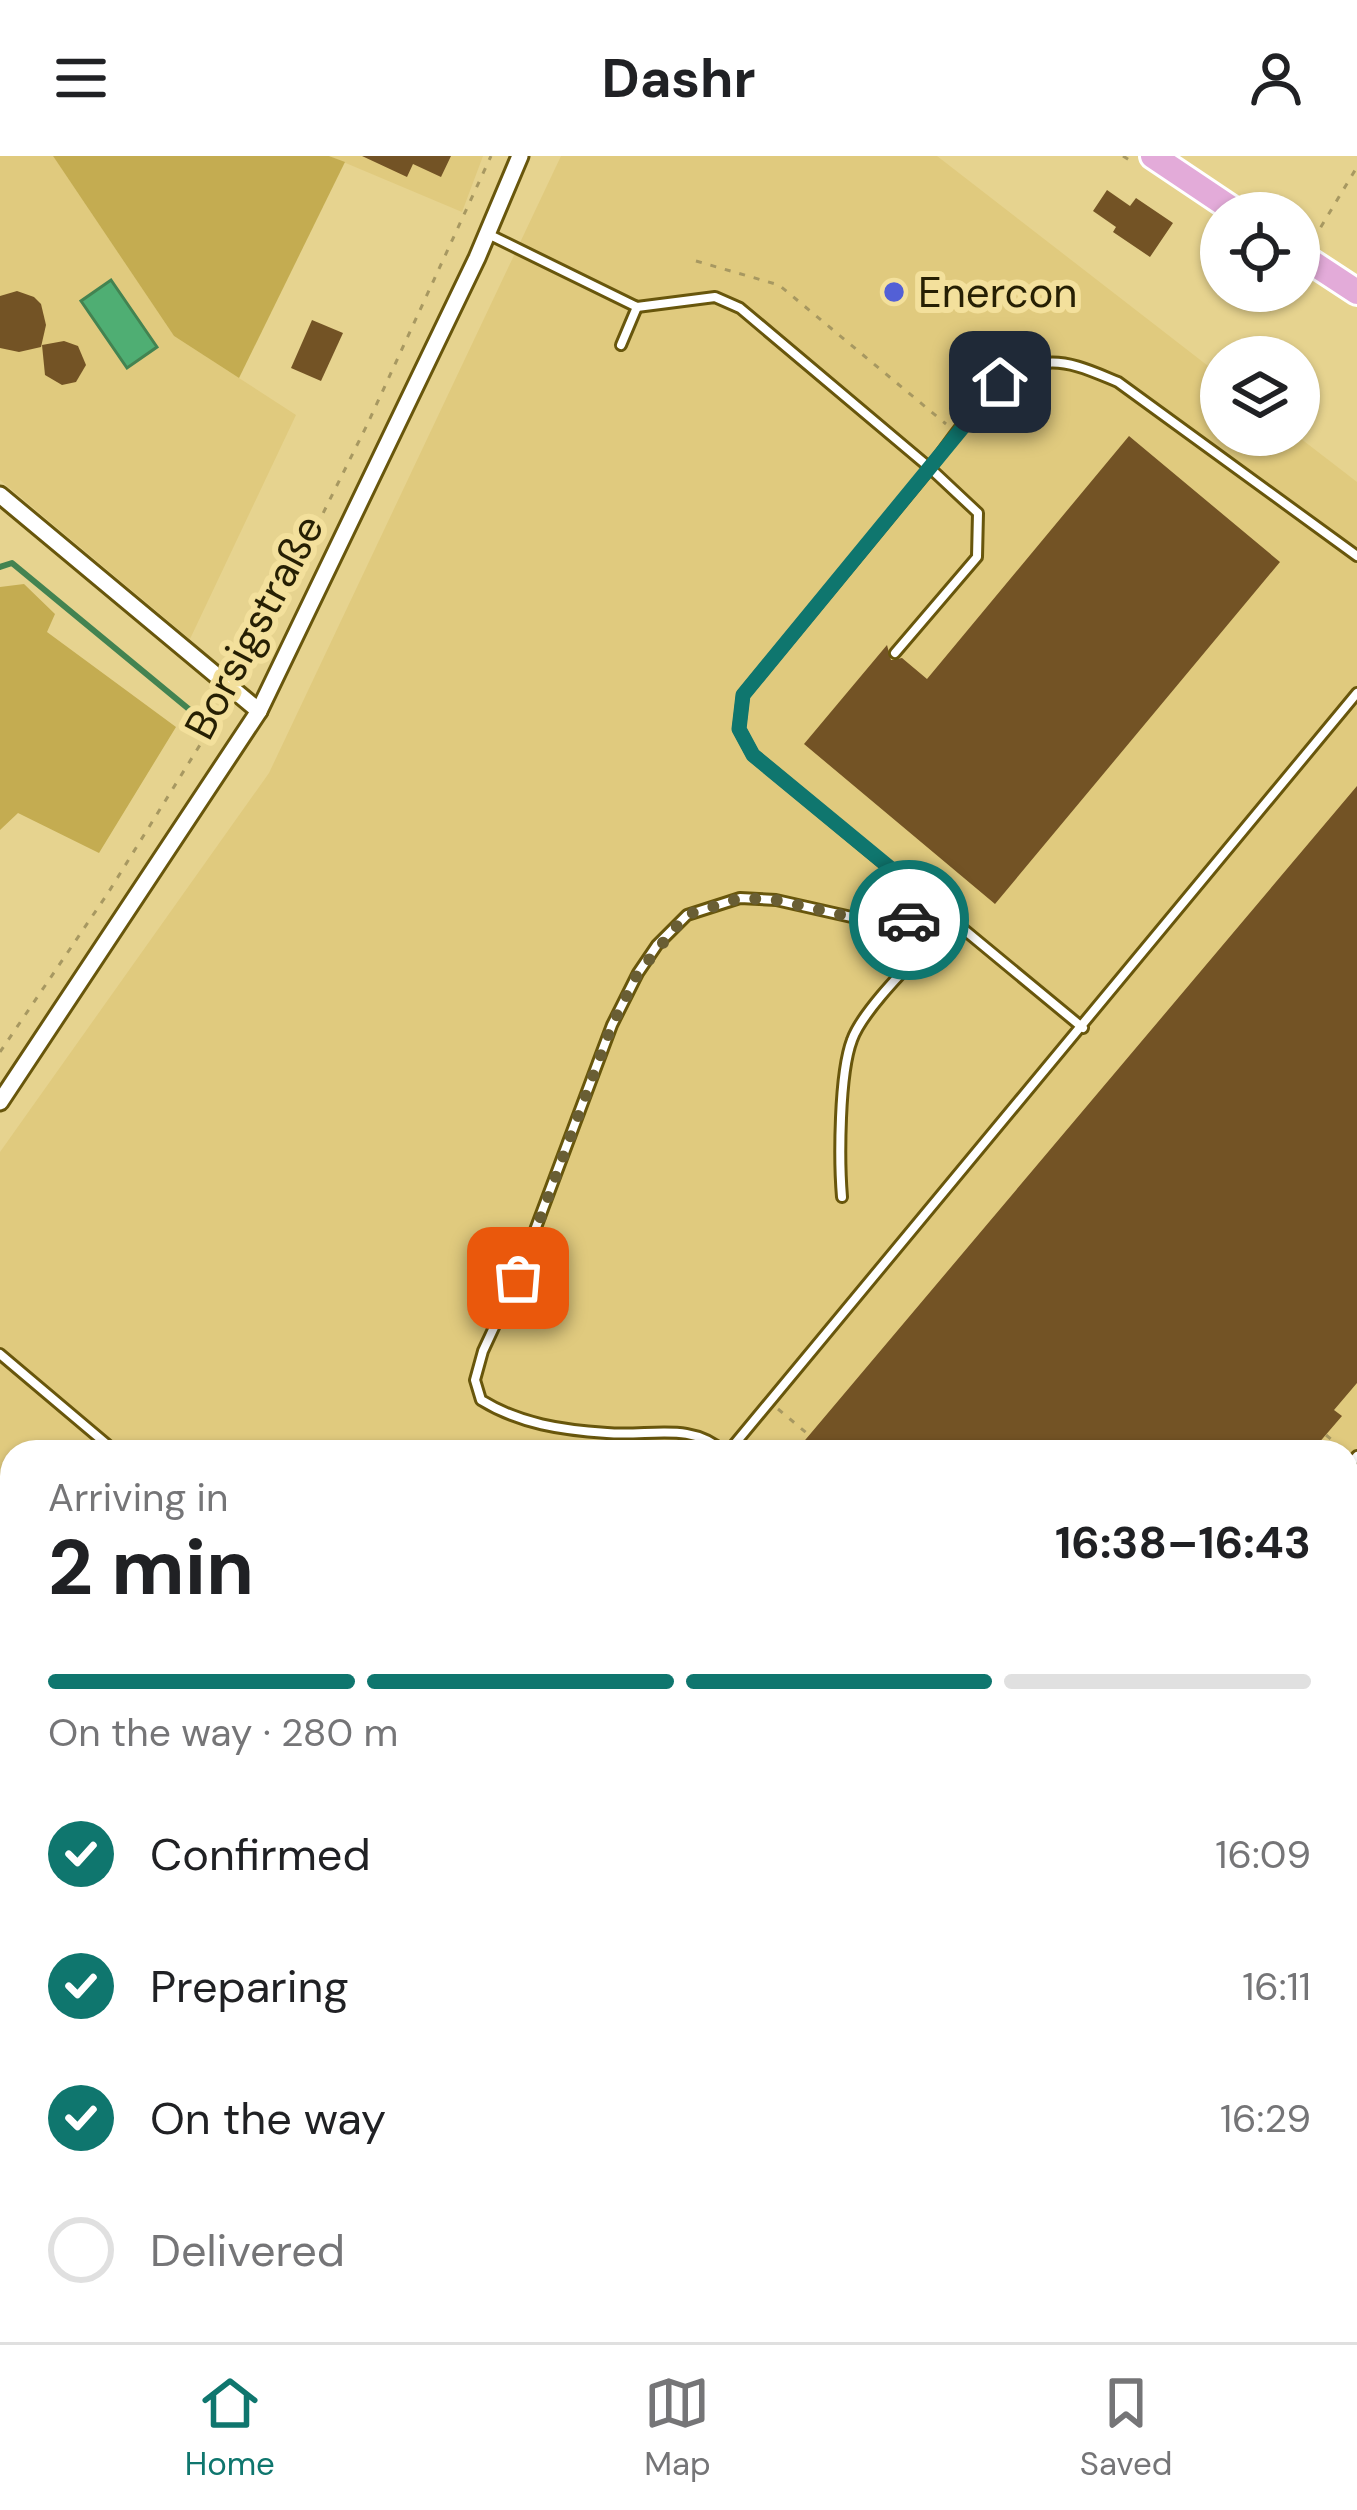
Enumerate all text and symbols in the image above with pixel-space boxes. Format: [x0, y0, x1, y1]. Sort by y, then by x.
text: Dashr [601, 43, 756, 114]
icon: menu [48, 45, 114, 111]
icon: person [1243, 45, 1309, 111]
map controls [1200, 192, 1320, 456]
button: locate [1200, 192, 1320, 312]
place label: Enercon [918, 265, 1077, 320]
marker: Enercon [881, 279, 907, 305]
pin [949, 331, 1051, 433]
button: layers [1200, 336, 1320, 456]
icon: home [967, 349, 1033, 415]
street label: Borsigstraße [172, 505, 336, 749]
courier [849, 860, 969, 980]
icon: car [876, 887, 942, 953]
pin [467, 1227, 569, 1329]
icon: bag [485, 1245, 551, 1311]
text: Arriving in [48, 1472, 228, 1523]
text: 16:38–16:43 [1055, 1513, 1311, 1572]
text: 2 min [48, 1517, 254, 1618]
text: On the way · 280 m [48, 1707, 398, 1758]
icon: check [48, 1821, 114, 1887]
text: Confirmed [150, 1825, 371, 1884]
text: 16:09 [1215, 1829, 1311, 1880]
icon: check [48, 1953, 114, 2019]
text: Preparing [150, 1957, 349, 2016]
text: 16:11 [1242, 1961, 1311, 2012]
icon: check [48, 2085, 114, 2151]
text: On the way [150, 2089, 386, 2148]
text: 16:29 [1220, 2093, 1311, 2144]
text: Delivered [150, 2221, 345, 2280]
tab: Home [185, 2370, 275, 2485]
tab: Map [644, 2370, 711, 2485]
tab: Saved [1080, 2370, 1172, 2485]

